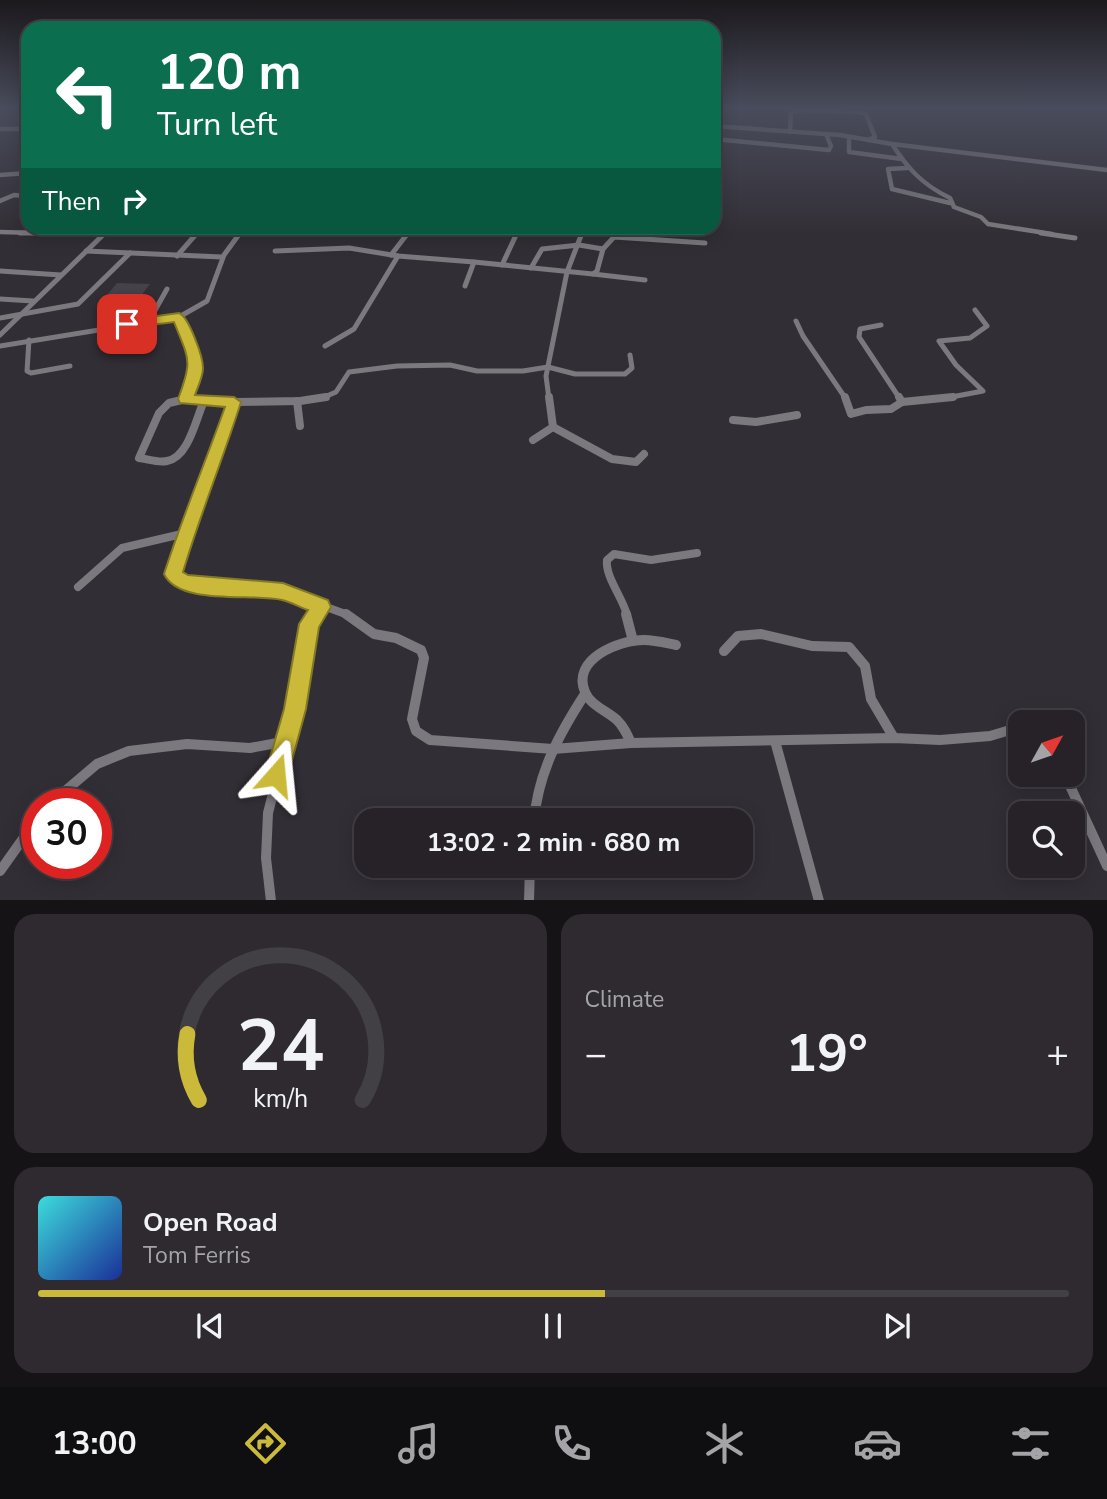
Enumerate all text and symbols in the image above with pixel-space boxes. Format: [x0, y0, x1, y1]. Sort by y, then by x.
text: 120 m [157, 39, 301, 106]
icon: left [42, 49, 133, 140]
text: Turn left [157, 103, 277, 146]
icon: right [115, 182, 153, 220]
text: Then [42, 184, 101, 219]
pin [97, 294, 157, 354]
icon: arrive [108, 305, 146, 343]
north arrow [1008, 710, 1085, 788]
map controls [1008, 710, 1085, 878]
position arrow [239, 738, 313, 812]
speed limit sign: 30 [21, 788, 112, 879]
button: search [1008, 801, 1085, 878]
text: 13:02 · 2 min · 680 m [427, 825, 680, 860]
text: Climate [585, 984, 664, 1015]
text: 24 [237, 996, 324, 1096]
text: 19° [786, 1018, 868, 1089]
text: − [585, 1029, 607, 1080]
text: + [1046, 1029, 1069, 1080]
text: km/h [253, 1081, 308, 1115]
text: Open Road [143, 1205, 278, 1240]
text: Tom Ferris [143, 1240, 251, 1271]
icon: previous [191, 1307, 229, 1345]
icon: pause [534, 1307, 572, 1345]
icon: next [878, 1307, 916, 1345]
icon: directions [241, 1419, 290, 1468]
icon: music [394, 1419, 443, 1468]
icon: phone [547, 1419, 596, 1468]
icon: climate [700, 1419, 749, 1468]
icon: car [853, 1419, 902, 1468]
icon: filters [1006, 1419, 1055, 1468]
text: 13:00 [52, 1422, 137, 1465]

